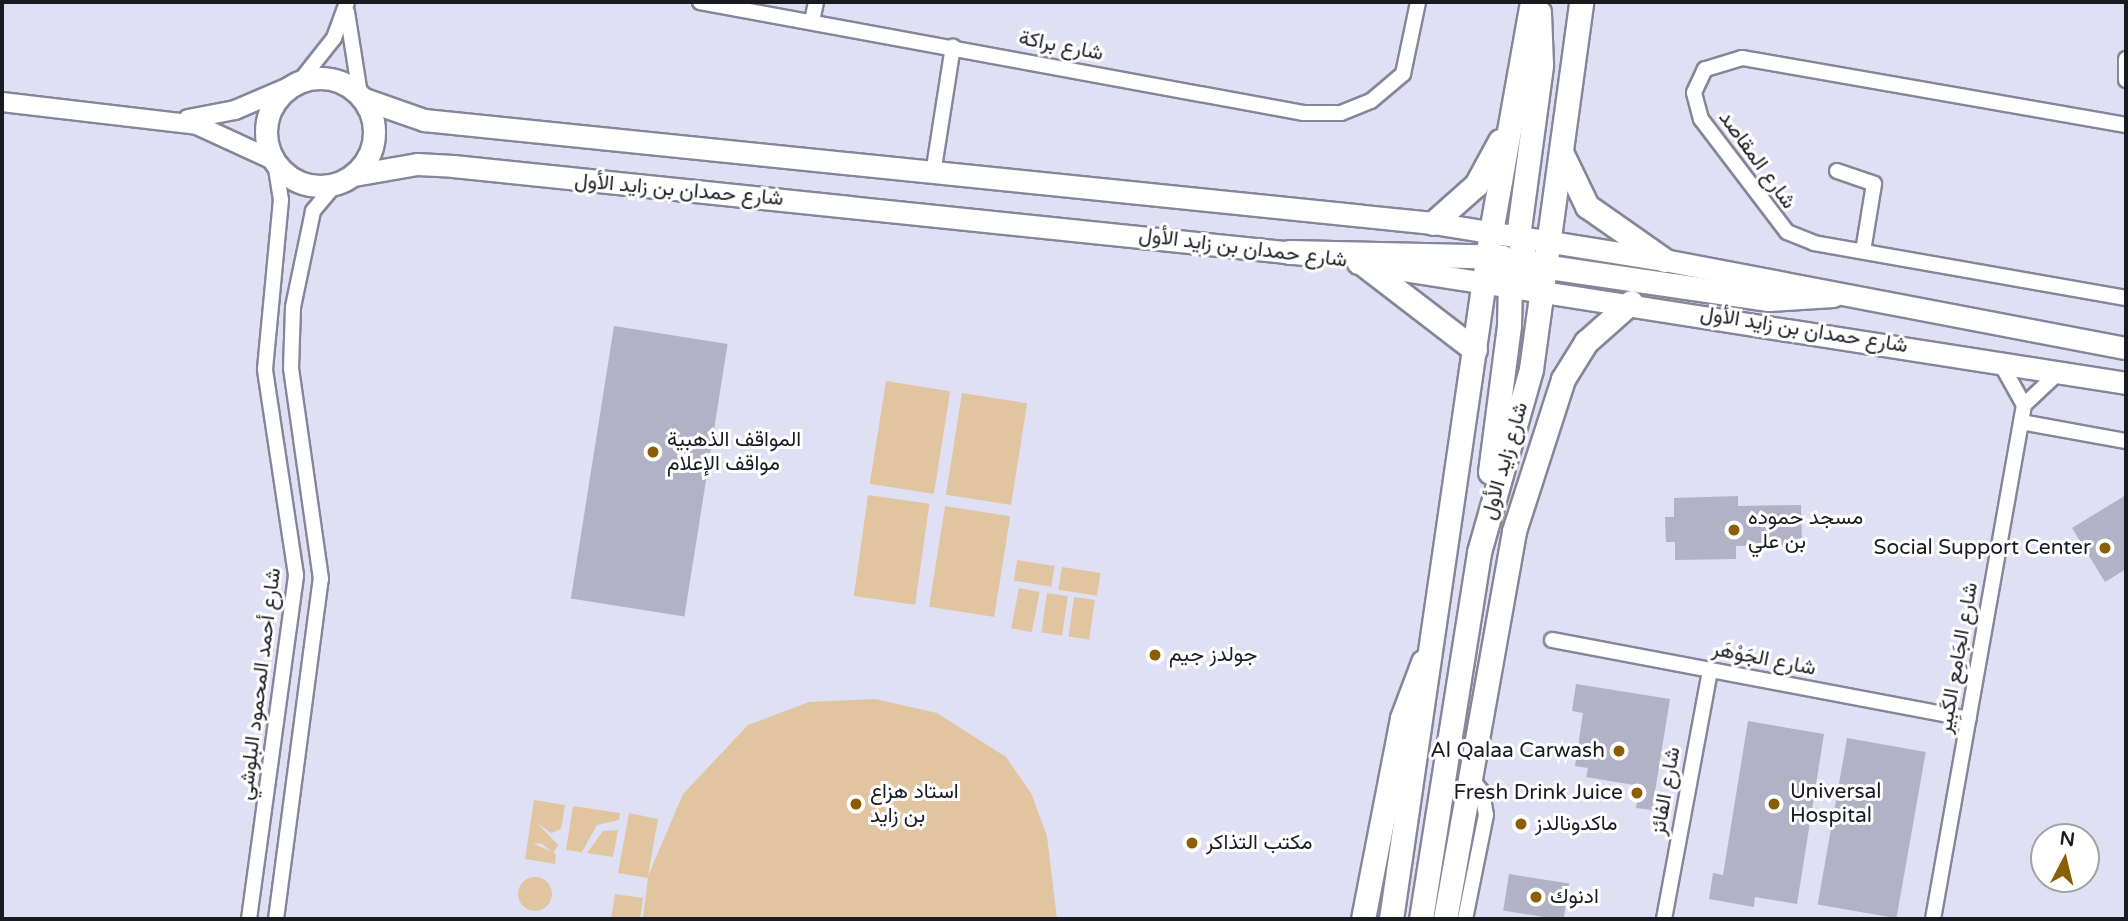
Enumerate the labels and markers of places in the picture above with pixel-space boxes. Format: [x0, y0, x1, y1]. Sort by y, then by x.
place label: المواقف الذهبية مواقف الإعلام [667, 427, 801, 477]
marker: المواقف الذهبية مواقف الإعلام [645, 444, 661, 460]
place label: مسجد حموده بن علي [1748, 505, 1863, 555]
marker: مسجد حموده بن علي [1726, 522, 1742, 538]
place label: Social Support Center [1874, 535, 2091, 561]
marker: Social Support Center [2097, 540, 2113, 556]
place label: جولدز جيم [1169, 642, 1257, 668]
marker: جولدز جيم [1147, 647, 1163, 663]
place label: Al Qalaa Carwash [1430, 738, 1605, 764]
marker: Al Qalaa Carwash [1611, 743, 1627, 759]
place label: استاد هزاع بن زايد [870, 779, 959, 829]
place label: Universal Hospital [1790, 779, 1882, 829]
place label: Fresh Drink Juice [1454, 780, 1623, 806]
marker: Fresh Drink Juice [1629, 785, 1645, 801]
marker: Universal Hospital [1764, 794, 1784, 814]
marker: استاد هزاع بن زايد [848, 796, 864, 812]
place label: ماكدونالدز [1535, 811, 1617, 837]
marker: ماكدونالدز [1513, 816, 1529, 832]
place label: مكتب التذاكر [1206, 830, 1312, 856]
marker: مكتب التذاكر [1184, 835, 1200, 851]
place label: ادنوك [1550, 884, 1599, 910]
marker: ادنوك [1528, 889, 1544, 905]

